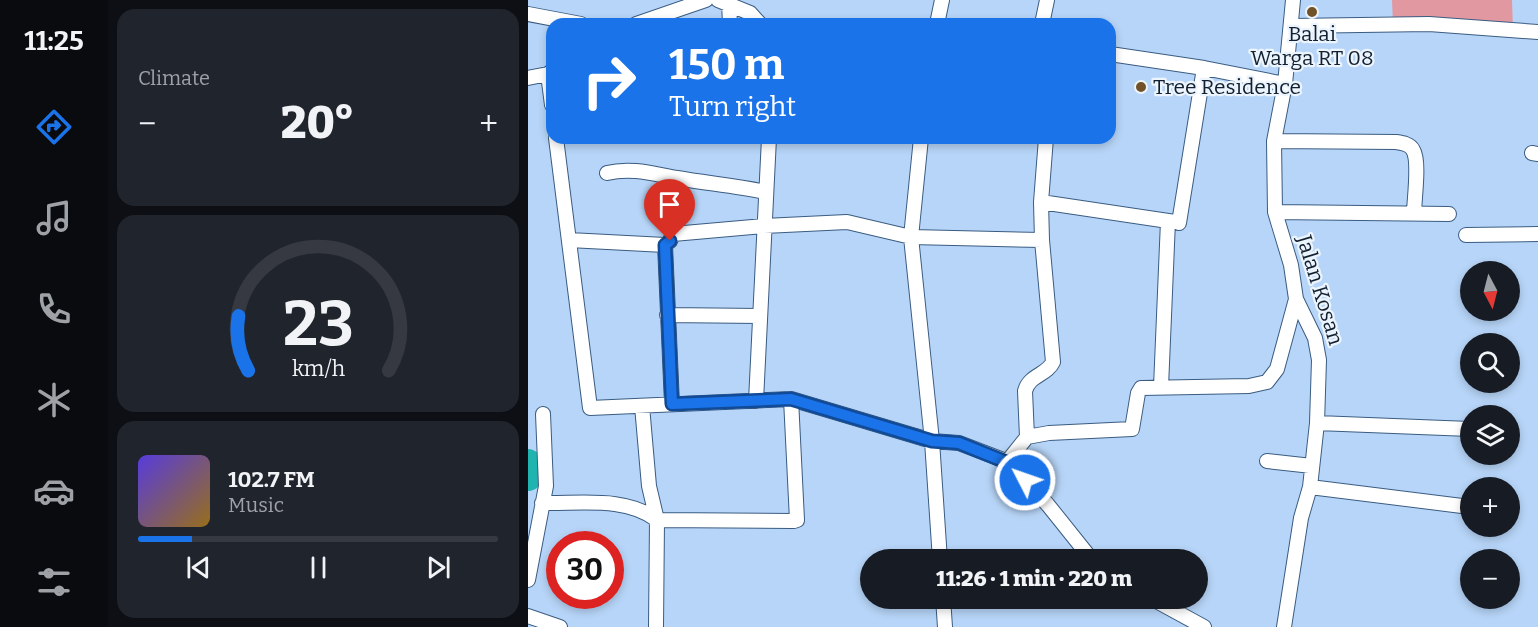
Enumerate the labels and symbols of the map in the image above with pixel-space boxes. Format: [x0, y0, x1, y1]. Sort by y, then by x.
marker: Balai Warga RT 08 [1305, 5, 1319, 19]
place label: Balai Warga RT 08 [1250, 21, 1374, 71]
place label: Tree Residence [1153, 74, 1301, 100]
marker: Tree Residence [1134, 80, 1148, 94]
pin [644, 179, 695, 241]
street label: Jalan Kosan [1291, 231, 1349, 348]
north arrow [1460, 261, 1520, 321]
position arrow [993, 448, 1057, 512]
speed limit sign: 30 [546, 531, 624, 609]

